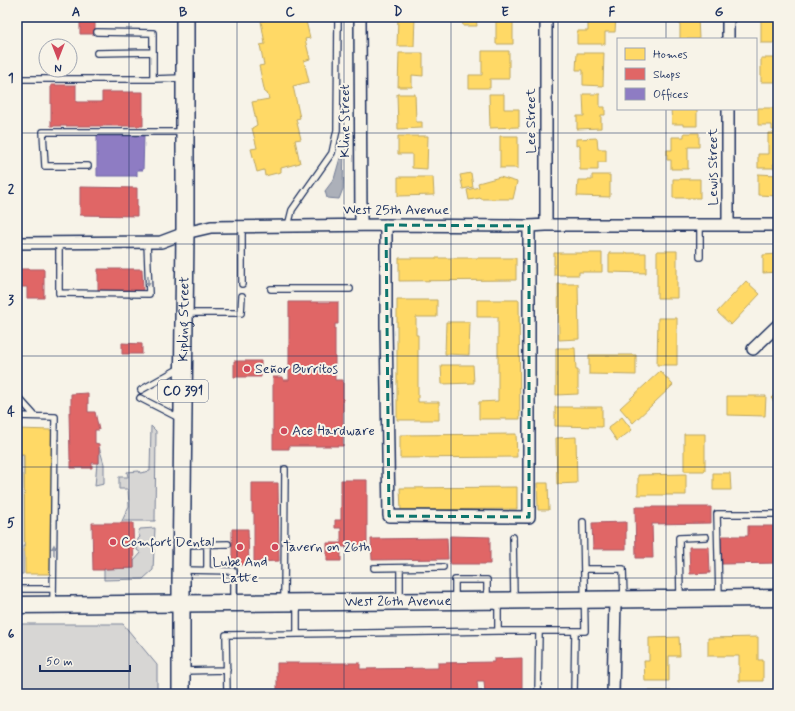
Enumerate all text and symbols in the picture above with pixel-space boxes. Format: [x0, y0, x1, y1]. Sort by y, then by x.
text: A [72, 4, 80, 21]
text: B [179, 4, 188, 21]
text: C [285, 4, 295, 21]
text: D [394, 4, 403, 21]
text: E [501, 4, 509, 21]
text: F [609, 4, 616, 21]
text: G [715, 4, 724, 21]
north arrow [38, 38, 78, 78]
legend [617, 38, 757, 110]
text: Homes [653, 47, 688, 63]
text: N [54, 60, 62, 74]
text: Shops [653, 67, 680, 83]
text: 1 [8, 70, 14, 87]
street label: Kline Street [336, 84, 354, 158]
street label: Lee Street [522, 87, 540, 154]
text: Offices [653, 87, 688, 103]
street label: Lewis Street [704, 128, 722, 206]
text: 2 [8, 181, 15, 198]
street label: West 25th Avenue [343, 201, 449, 219]
one-way arrow [145, 275, 151, 288]
street label: Kipling Street [175, 276, 195, 362]
text: 3 [8, 292, 14, 309]
place label: Señor Burritos [255, 360, 338, 378]
marker: Señor Burritos [242, 364, 252, 374]
road number: CO 391 [158, 380, 208, 402]
text: 4 [7, 404, 15, 421]
place label: Ace Hardware [292, 422, 375, 440]
marker: Ace Hardware [279, 426, 289, 436]
text: 5 [7, 515, 15, 532]
place label: Comfort Dental [121, 533, 215, 553]
marker: Comfort Dental [108, 537, 118, 547]
place label: Tavern on 26th [283, 538, 370, 556]
marker: Lube And Latte [235, 542, 245, 552]
marker: Tavern on 26th [270, 542, 280, 552]
one-way arrow [51, 543, 57, 556]
place label: Lube And Latte [212, 553, 268, 587]
street label: West 26th Avenue [345, 592, 451, 611]
text: 6 [8, 626, 15, 643]
scale bar [40, 647, 130, 673]
text: 50 m [46, 654, 73, 670]

